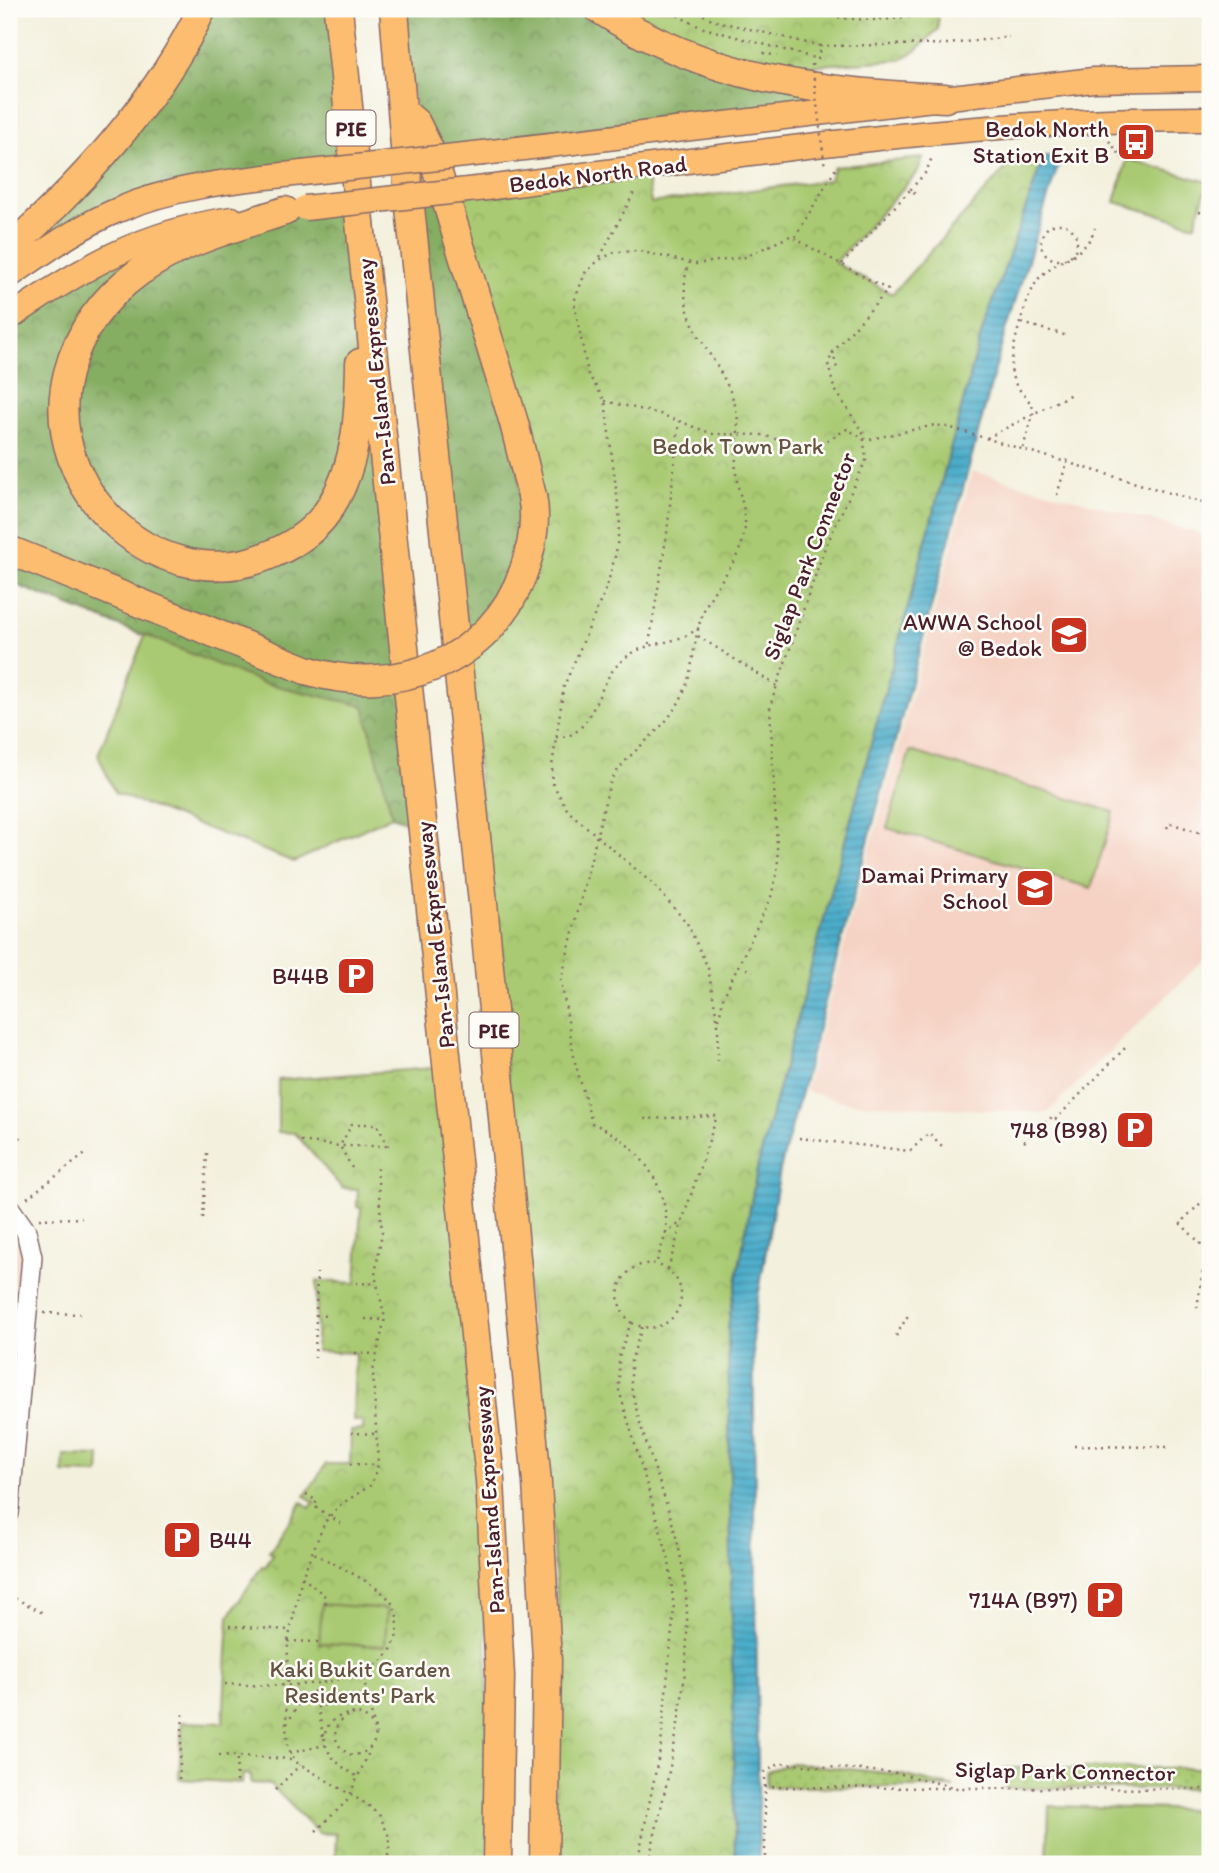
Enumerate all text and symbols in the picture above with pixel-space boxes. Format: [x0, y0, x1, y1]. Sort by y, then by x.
road number: PIE [326, 110, 376, 146]
place label: Bedok North Station Exit B [973, 115, 1109, 169]
bus stop icon: Bedok North Station Exit B [1115, 121, 1157, 163]
street label: Bedok North Road [508, 149, 689, 199]
street label: Pan-Island Expressway [350, 257, 402, 487]
park label: Bedok Town Park [652, 432, 824, 460]
street label: Siglap Park Connector [756, 448, 862, 664]
place label: AWWA School @ Bedok [903, 608, 1042, 662]
school or university icon: AWWA School @ Bedok [1048, 614, 1090, 656]
street label: Pan-Island Expressway [409, 820, 461, 1050]
place label: Damai Primary School [861, 861, 1008, 915]
school or university icon: Damai Primary School [1014, 867, 1056, 909]
parking icon: B44B [335, 955, 377, 997]
place label: B44B [272, 962, 329, 990]
road number: PIE [470, 1012, 518, 1048]
parking icon: 748 (B98) [1114, 1109, 1156, 1151]
place label: 748 (B98) [1011, 1116, 1108, 1144]
street label: Pan-Island Expressway [467, 1385, 511, 1615]
parking icon: B44 [161, 1519, 203, 1561]
place label: B44 [209, 1526, 252, 1554]
parking icon: 714A (B97) [1084, 1579, 1126, 1621]
place label: 714A (B97) [969, 1586, 1078, 1614]
park label: Kaki Bukit Garden Residents' Park [269, 1655, 451, 1709]
street label: Siglap Park Connector [955, 1755, 1175, 1787]

